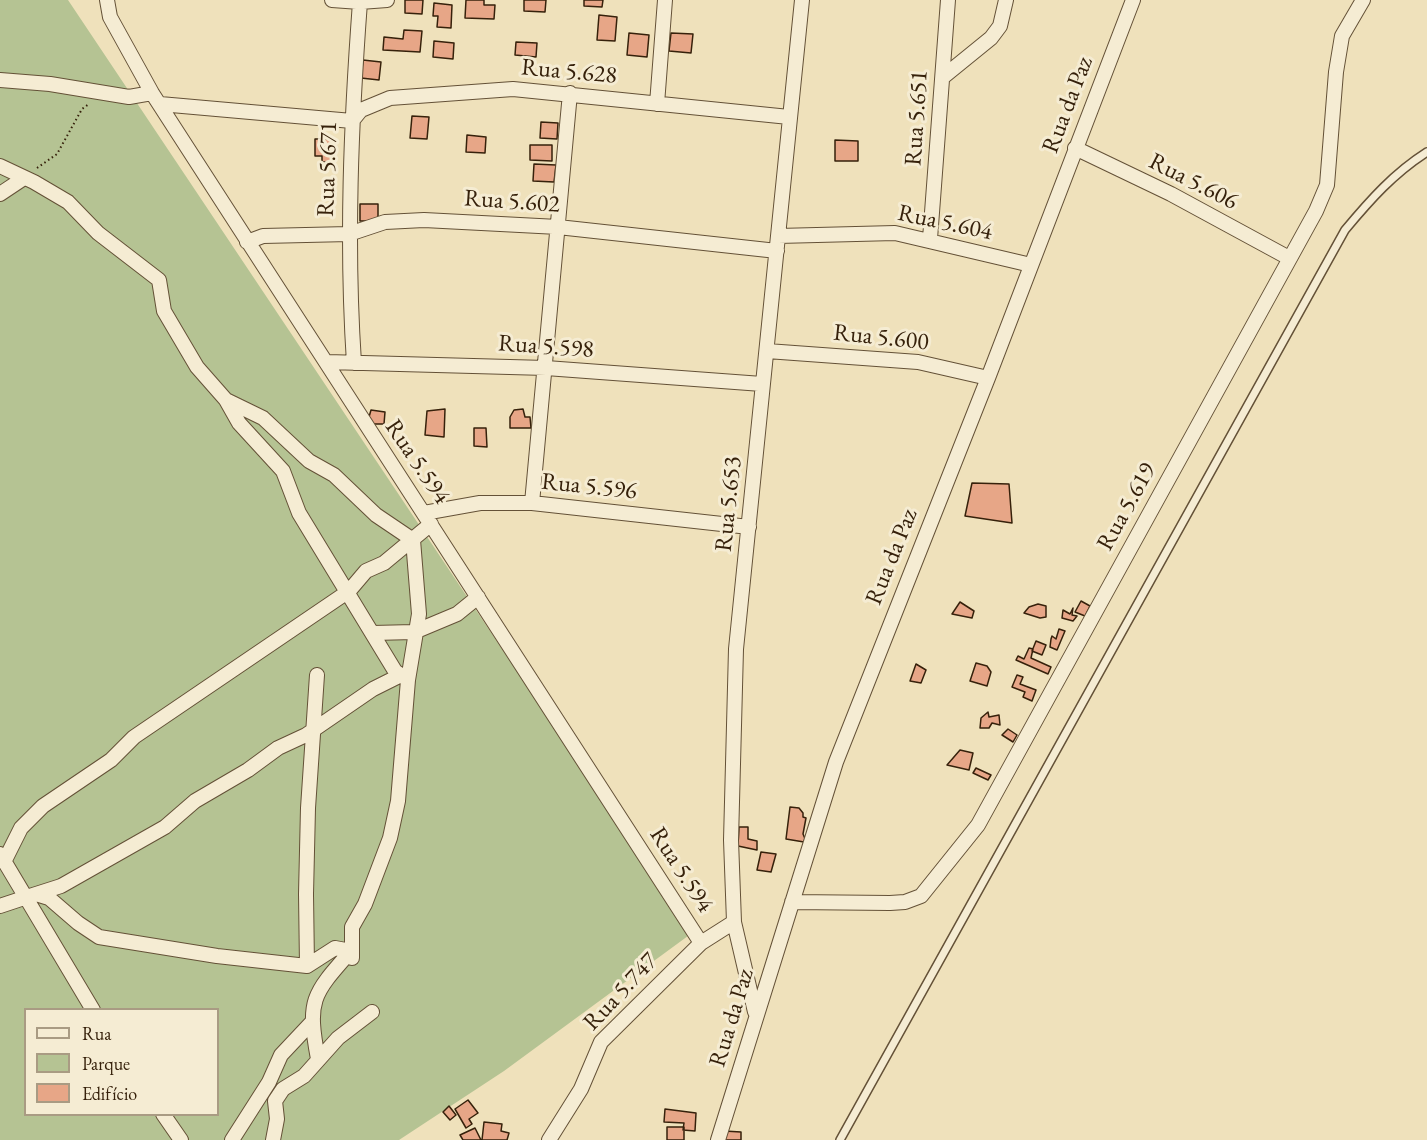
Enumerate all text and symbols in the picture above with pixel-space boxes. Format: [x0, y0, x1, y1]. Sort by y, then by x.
street label: Rua 5.628 [520, 53, 618, 91]
street label: Rua da Paz [1036, 53, 1100, 157]
street label: Rua 5.651 [899, 69, 935, 167]
street label: Rua 5.671 [312, 121, 344, 217]
street label: Rua 5.606 [1144, 147, 1242, 217]
street label: Rua 5.602 [463, 184, 561, 220]
street label: Rua 5.604 [895, 199, 995, 247]
street label: Rua 5.600 [832, 319, 930, 357]
street label: Rua 5.598 [497, 329, 595, 365]
street label: Rua 5.594 [378, 414, 456, 510]
street label: Rua 5.653 [710, 455, 748, 553]
street label: Rua 5.619 [1091, 458, 1163, 556]
street label: Rua 5.596 [540, 468, 638, 506]
street label: Rua da Paz [860, 505, 924, 609]
street label: Rua 5.594 [643, 822, 719, 918]
street label: Rua 5.747 [578, 947, 664, 1037]
street label: Rua da Paz [703, 966, 761, 1070]
legend [24, 1008, 219, 1116]
text: Rua [82, 1022, 112, 1045]
text: Parque [82, 1052, 130, 1075]
text: Edifício [82, 1082, 137, 1105]

